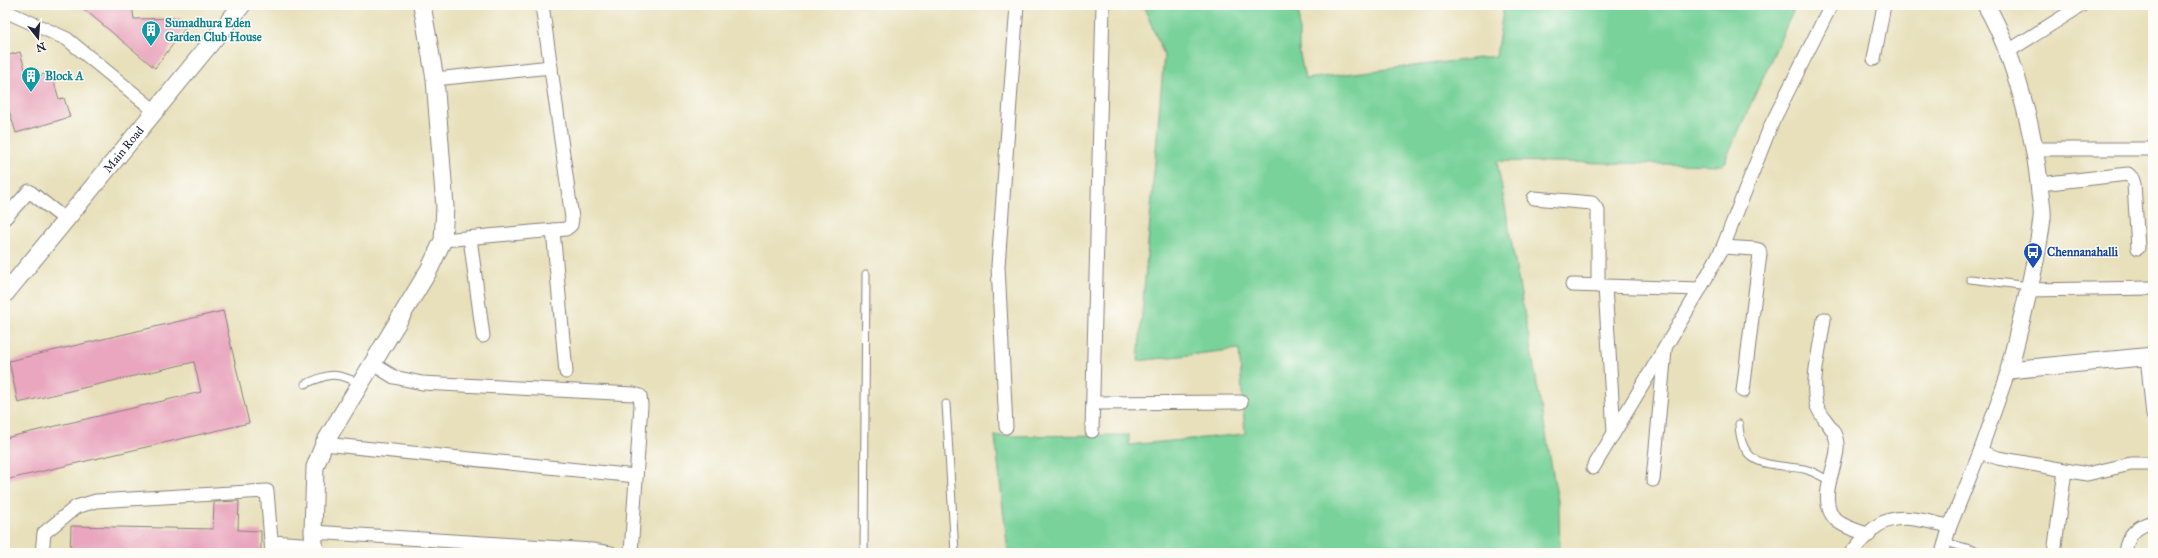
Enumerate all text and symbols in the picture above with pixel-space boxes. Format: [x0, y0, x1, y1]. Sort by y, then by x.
place label: Sumadhura Eden Garden Club House [165, 16, 262, 44]
north arrow [18, 18, 58, 58]
building icon: Sumadhura Eden Garden Club House [140, 19, 162, 47]
text: N [34, 40, 47, 55]
building icon: Block A [20, 65, 42, 93]
place label: Block A [45, 69, 84, 83]
street label: Main Road [101, 124, 147, 175]
bus stop icon: Chennanahalli [2022, 241, 2044, 269]
place label: Chennanahalli [2047, 245, 2119, 259]

